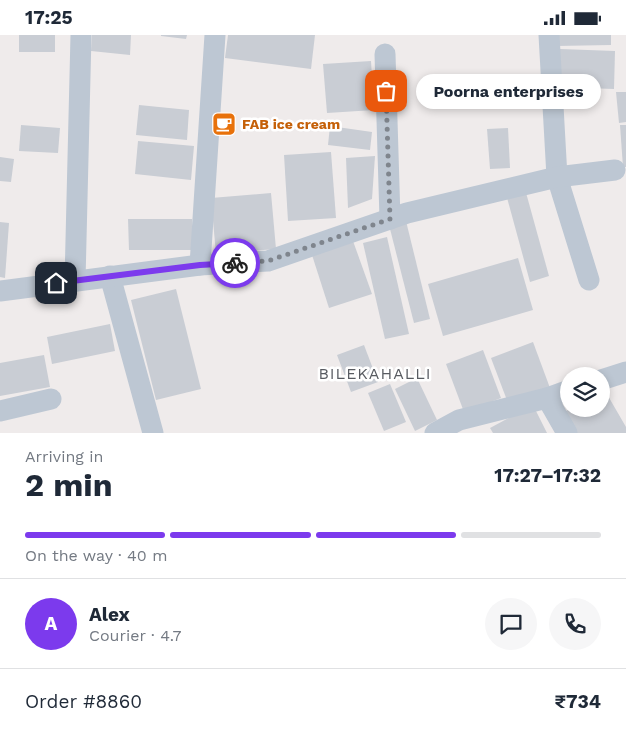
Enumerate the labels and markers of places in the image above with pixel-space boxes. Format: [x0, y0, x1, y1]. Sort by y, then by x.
pin [365, 70, 407, 112]
callout: Poorna enterprises [416, 73, 601, 109]
cafe icon: FAB ice cream [211, 111, 237, 137]
place label: FAB ice cream [242, 116, 340, 132]
pin [35, 262, 77, 304]

